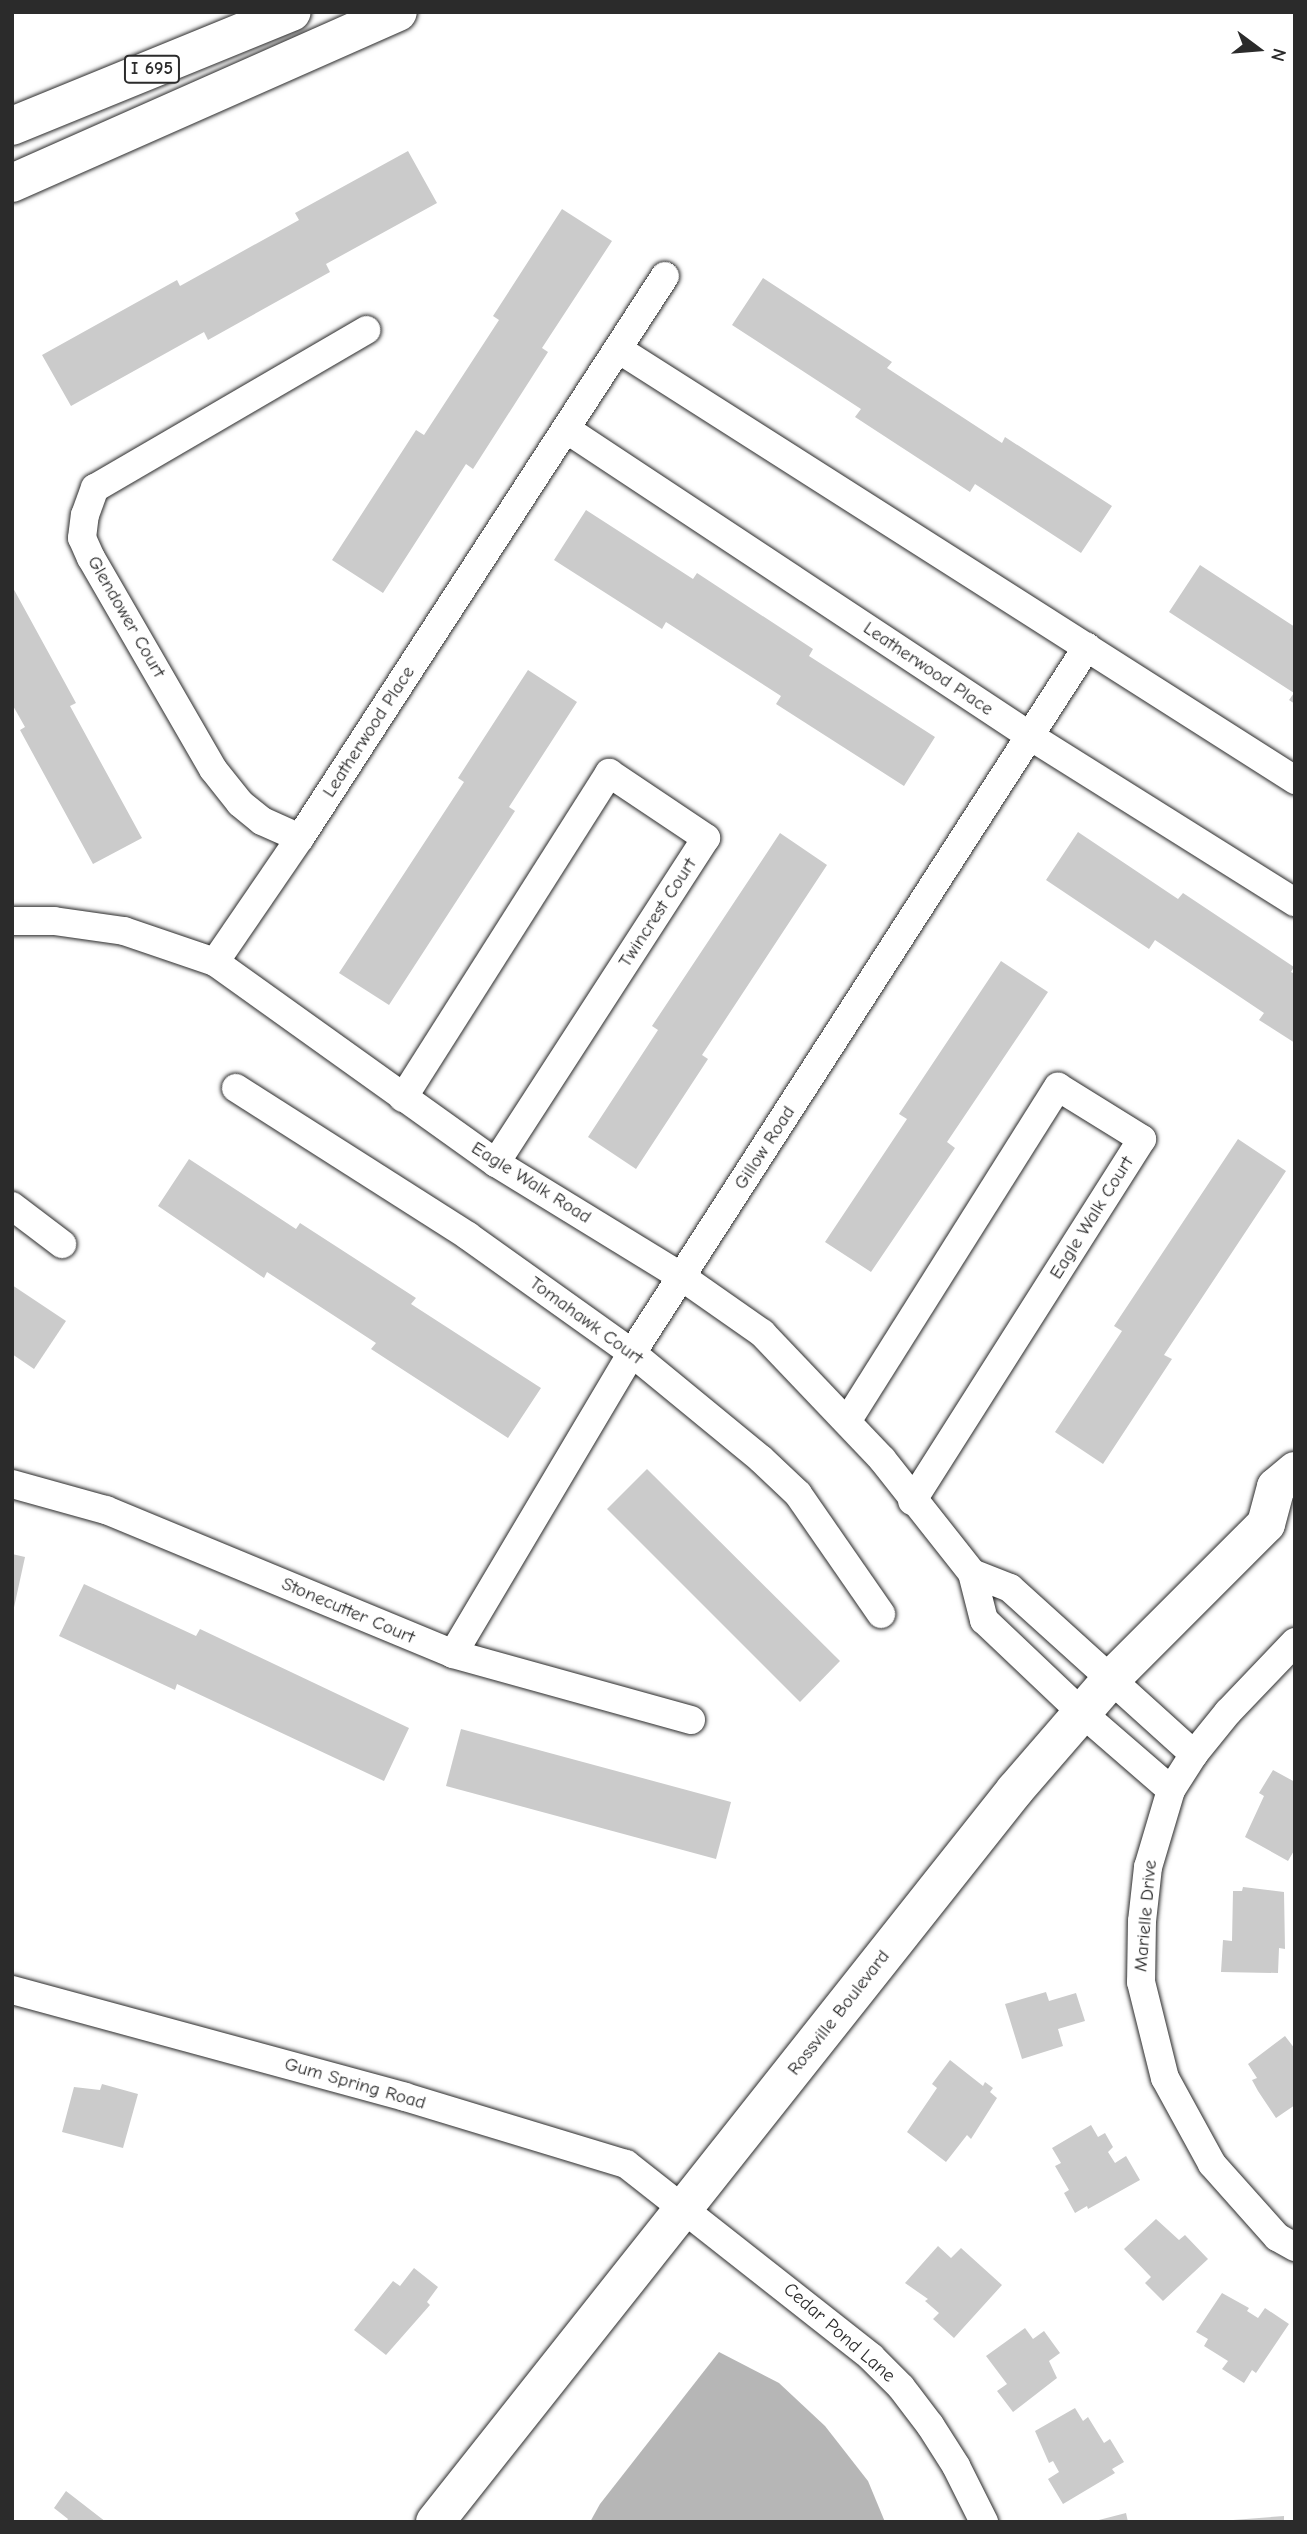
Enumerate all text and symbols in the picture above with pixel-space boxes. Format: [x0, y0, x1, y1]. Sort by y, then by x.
north arrow [1223, 14, 1293, 84]
text: N [1266, 46, 1290, 64]
road number: I 695 [122, 55, 182, 84]
street label: Glendower Court [82, 552, 170, 682]
street label: Leatherwood Place [859, 617, 997, 721]
street label: Leatherwood Place [318, 662, 420, 802]
street label: Twincrest Court [614, 854, 702, 972]
street label: Gillow Road [730, 1102, 800, 1194]
street label: Eagle Walk Road [467, 1137, 595, 1229]
street label: Eagle Walk Court [1045, 1152, 1139, 1284]
street label: Tomahawk Court [525, 1272, 647, 1370]
street label: Stonecutter Court [278, 1573, 418, 1649]
street label: Marielle Drive [1130, 1859, 1162, 1973]
street label: Rossville Boulevard [783, 1946, 895, 2080]
street label: Gum Spring Road [282, 2053, 428, 2115]
street label: Cedar Pond Lane [778, 2278, 900, 2388]

